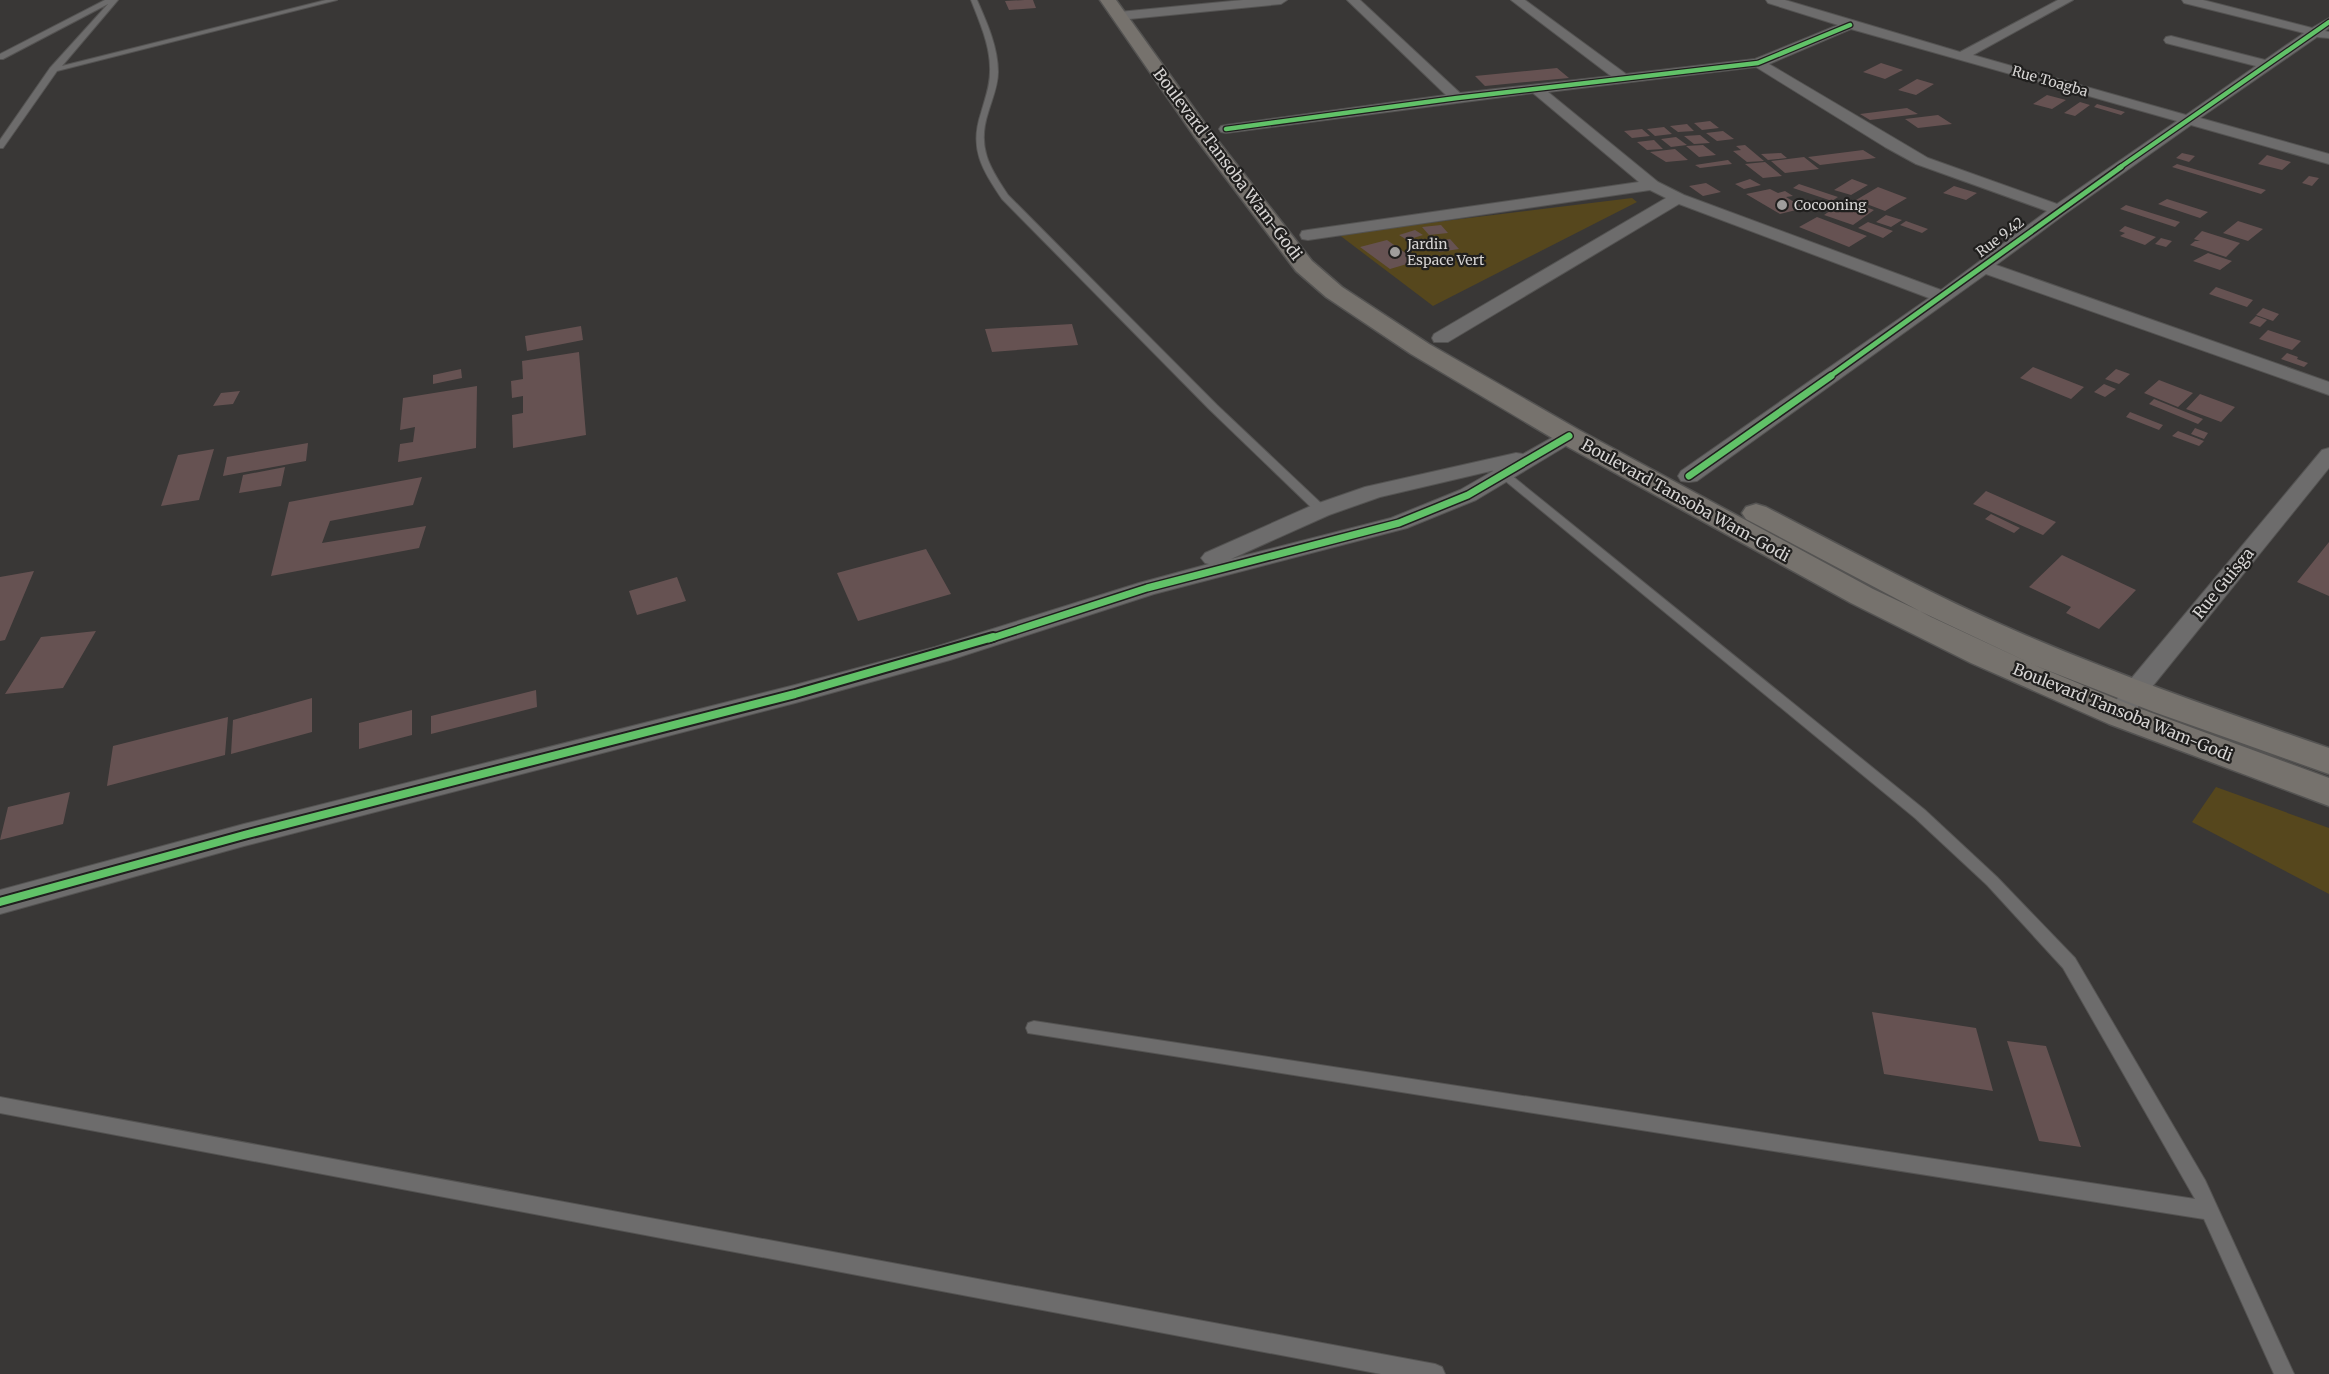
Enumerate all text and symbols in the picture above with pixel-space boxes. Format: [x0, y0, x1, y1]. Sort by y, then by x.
street label: Rue Toagba [2010, 62, 2091, 101]
street label: Boulevard Tansoba Wam-Godi [1149, 64, 1307, 264]
place label: Cocooning [1794, 196, 1867, 214]
marker: Cocooning [1775, 198, 1789, 212]
street label: Rue 9.42 [1972, 213, 2028, 261]
place label: Jardin Espace Vert [1406, 235, 1485, 269]
marker: Jardin Espace Vert [1388, 245, 1402, 259]
street label: Boulevard Tansoba Wam-Godi [1578, 434, 1794, 566]
street label: Rue Guisga [2188, 543, 2258, 623]
street label: Boulevard Tansoba Wam-Godi [2010, 659, 2236, 765]

